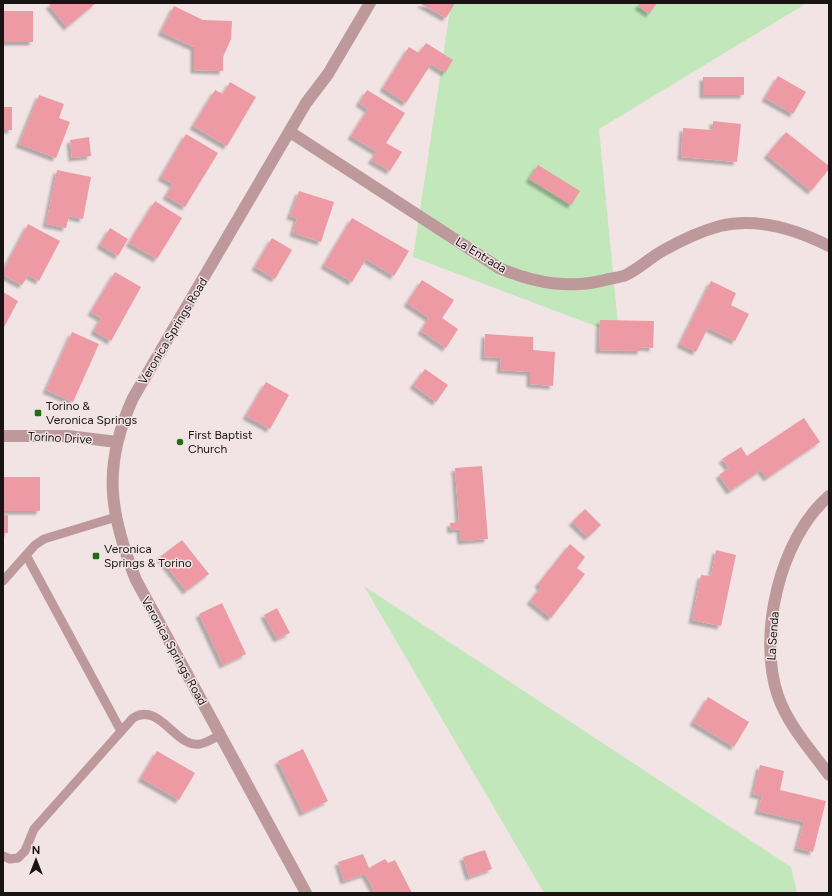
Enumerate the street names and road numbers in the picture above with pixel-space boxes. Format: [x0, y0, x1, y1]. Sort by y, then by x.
street label: La Entrada [453, 234, 509, 276]
street label: Veronica Springs Road [136, 275, 210, 387]
street label: Torino Drive [28, 429, 93, 447]
street label: Veronica Springs Road [138, 594, 210, 708]
street label: La Senda [764, 611, 782, 661]

